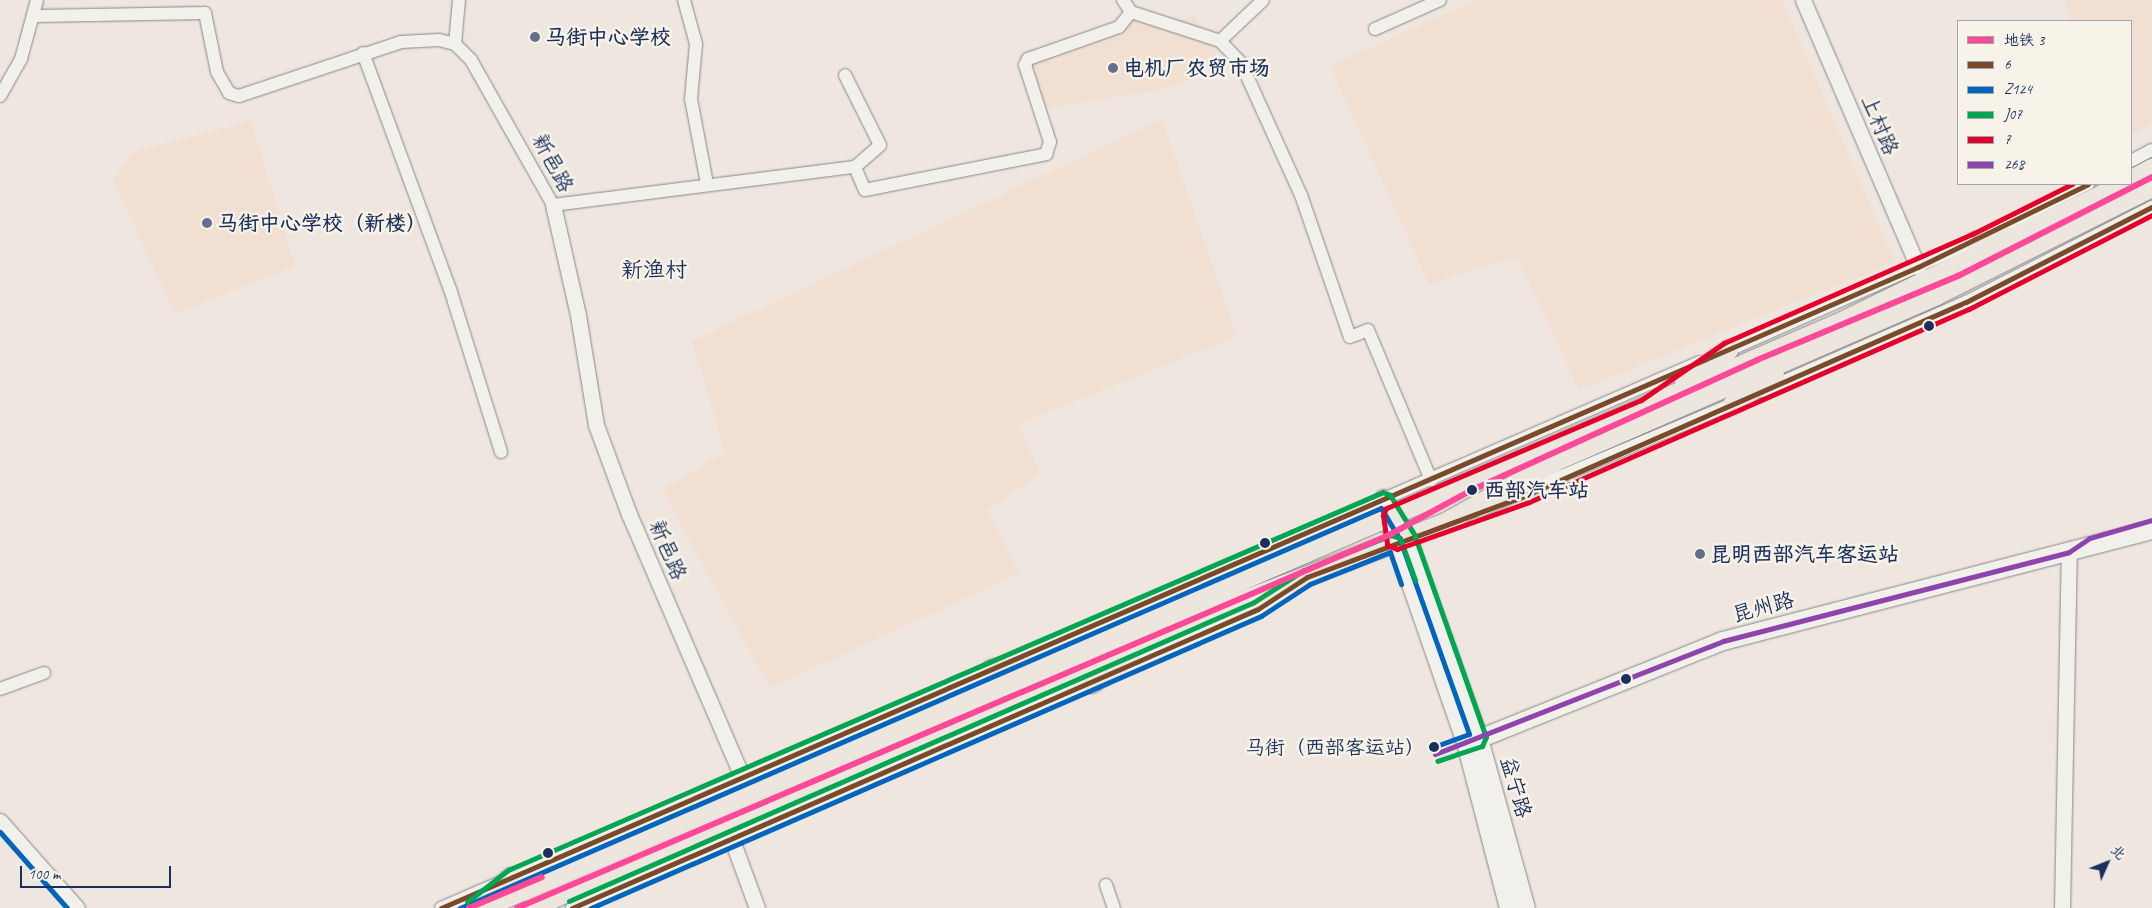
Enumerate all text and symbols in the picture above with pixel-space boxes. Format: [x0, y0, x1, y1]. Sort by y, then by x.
legend [1957, 20, 2132, 185]
place label: 马街中心学校 [545, 24, 671, 50]
marker: 马街中心学校 [529, 31, 541, 43]
text: 地铁 3 [2004, 31, 2044, 50]
place label: 电机厂农贸市场 [1123, 55, 1270, 81]
text: 6 [2004, 55, 2011, 74]
marker: 电机厂农贸市场 [1107, 62, 1119, 74]
text: Z124 [2004, 80, 2032, 99]
street label: 上村路 [1856, 91, 1904, 159]
text: J07 [2004, 105, 2022, 124]
street label: 新邑路 [527, 129, 579, 197]
text: 7 [2004, 130, 2011, 149]
text: 268 [2004, 155, 2024, 174]
place label: 马街中心学校（新楼） [217, 210, 427, 236]
marker: 马街中心学校（新楼） [201, 217, 213, 229]
district label: 新渔村 [621, 258, 687, 284]
unlabelled marker [1924, 321, 1934, 331]
place label: 西部汽车站 [1484, 477, 1589, 503]
marker: 西部汽车站 [1464, 482, 1480, 498]
street label: 新邑路 [644, 516, 692, 584]
unlabelled marker [1260, 538, 1270, 548]
place label: 昆明西部汽车客运站 [1710, 541, 1899, 567]
marker: 昆明西部汽车客运站 [1694, 548, 1706, 560]
street label: 昆州路 [1729, 587, 1797, 627]
unlabelled marker [1621, 674, 1631, 684]
place label: 马街（西部客运站） [1245, 735, 1425, 759]
marker: 马街（西部客运站） [1429, 742, 1439, 752]
street label: 益宁路 [1495, 753, 1537, 821]
north arrow [2082, 838, 2132, 888]
text: 北 [2107, 841, 2129, 863]
unlabelled marker [543, 848, 553, 858]
scale bar [22, 856, 174, 888]
text: 100 m [28, 865, 60, 884]

